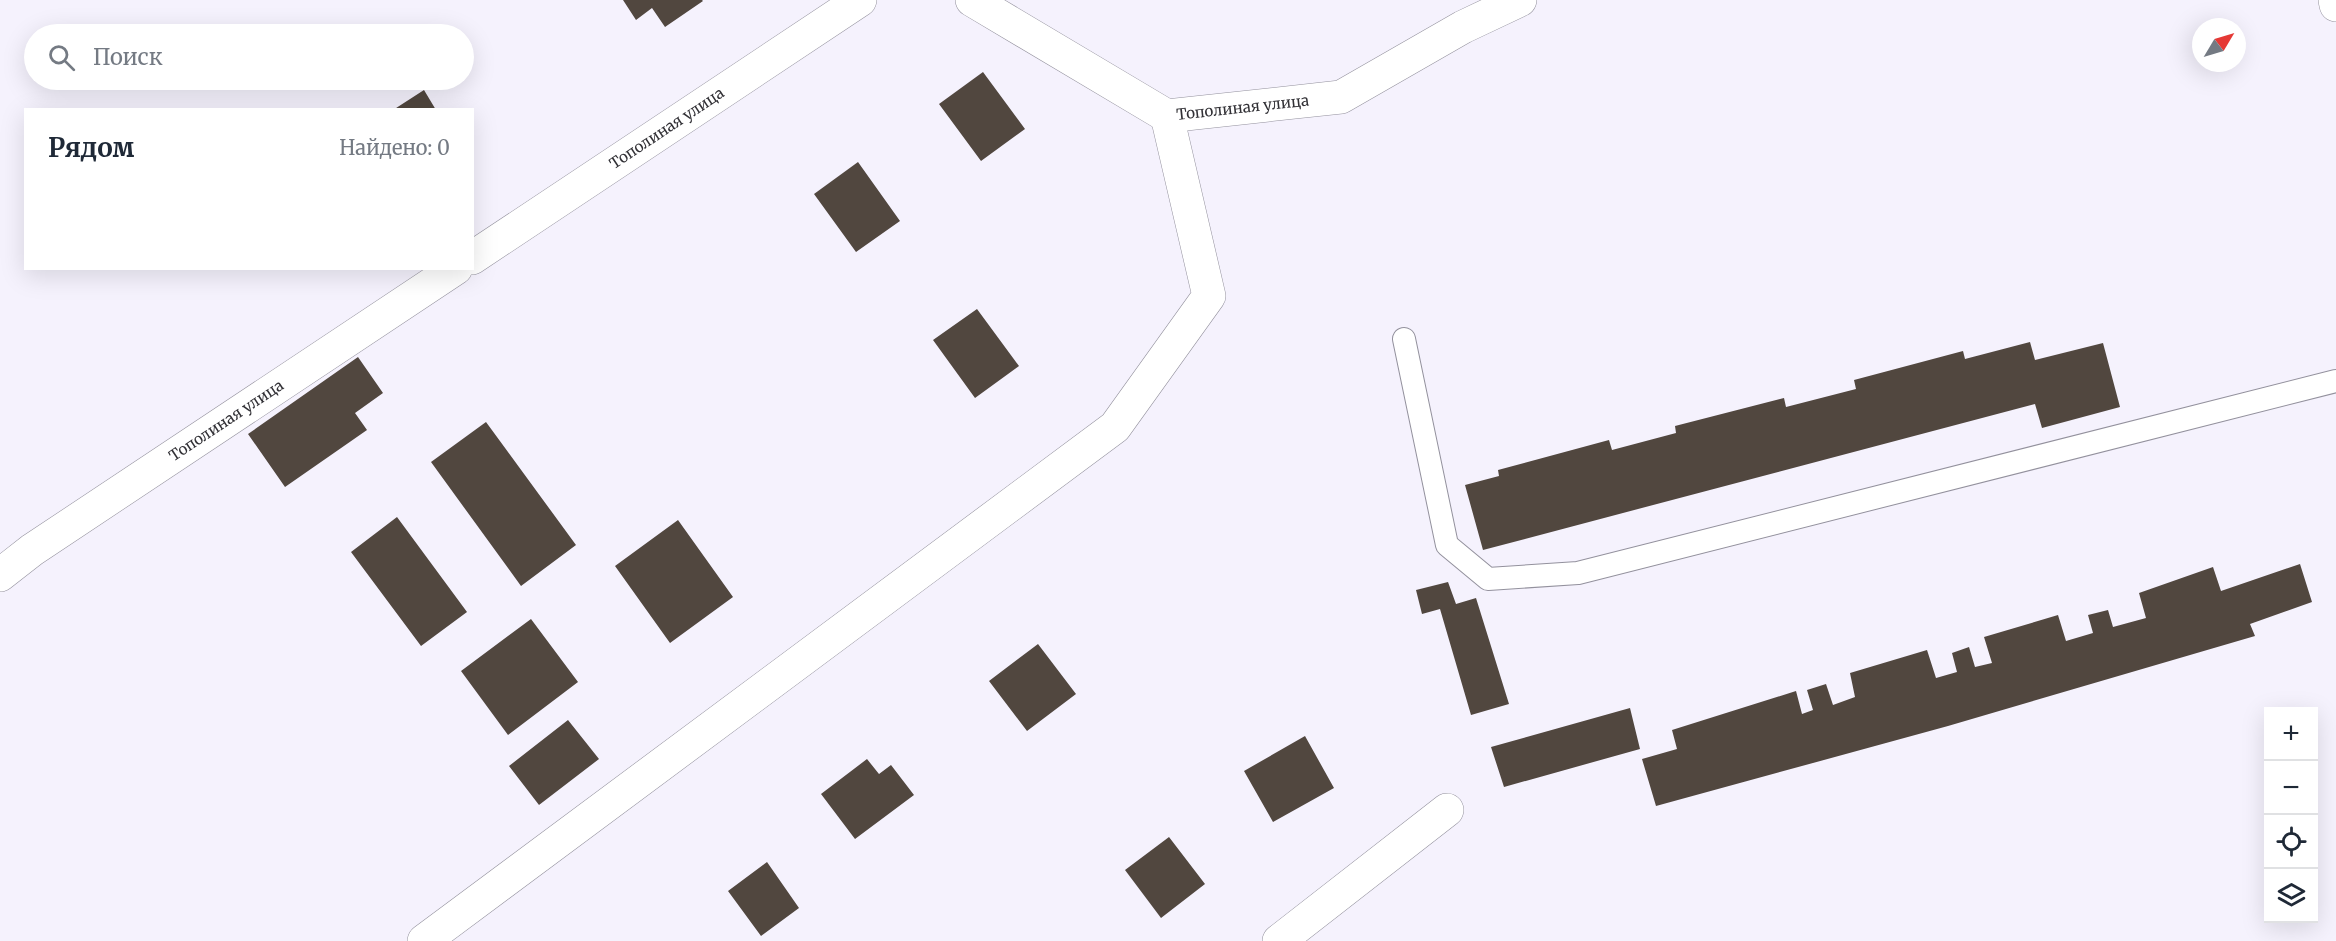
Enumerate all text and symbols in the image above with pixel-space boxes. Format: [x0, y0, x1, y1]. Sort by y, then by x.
north arrow [2192, 18, 2246, 72]
search box [24, 24, 474, 90]
icon: search [45, 41, 78, 74]
text: Поиск [93, 43, 163, 71]
street label: Тополиная улица [606, 83, 727, 173]
street label: Тополиная улица [1175, 91, 1310, 124]
text: Рядом [48, 131, 134, 164]
text: Найдено: 0 [339, 135, 450, 160]
street label: Тополиная улица [165, 375, 287, 465]
map controls [2264, 707, 2318, 923]
button: + [2264, 707, 2318, 761]
button: − [2264, 761, 2318, 815]
button: locate [2264, 815, 2318, 869]
button: layers [2264, 869, 2318, 923]

